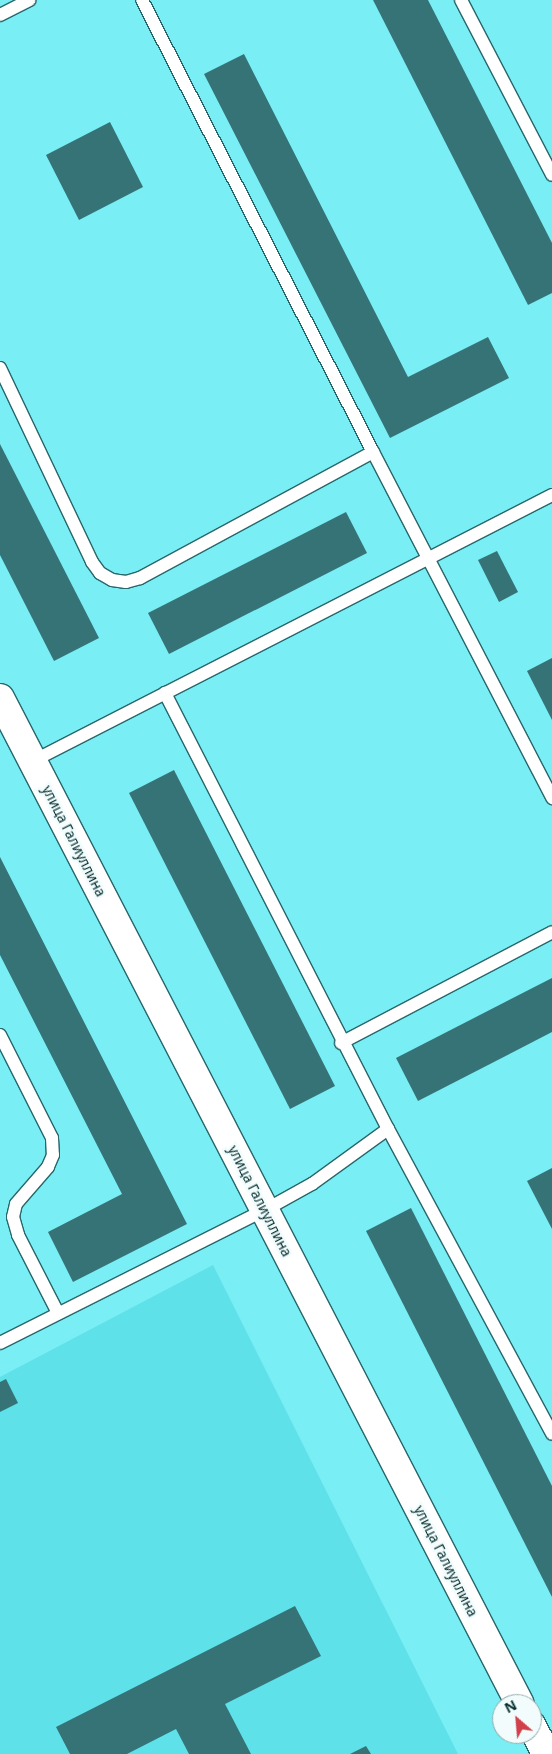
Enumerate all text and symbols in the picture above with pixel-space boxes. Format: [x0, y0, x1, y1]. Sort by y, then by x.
street label: улица Галиуллина [39, 783, 109, 899]
street label: улица Галиуллина [225, 1143, 295, 1259]
street label: улица Галиуллина [411, 1503, 481, 1619]
north arrow [492, 1694, 542, 1744]
text: N [501, 1695, 520, 1717]

